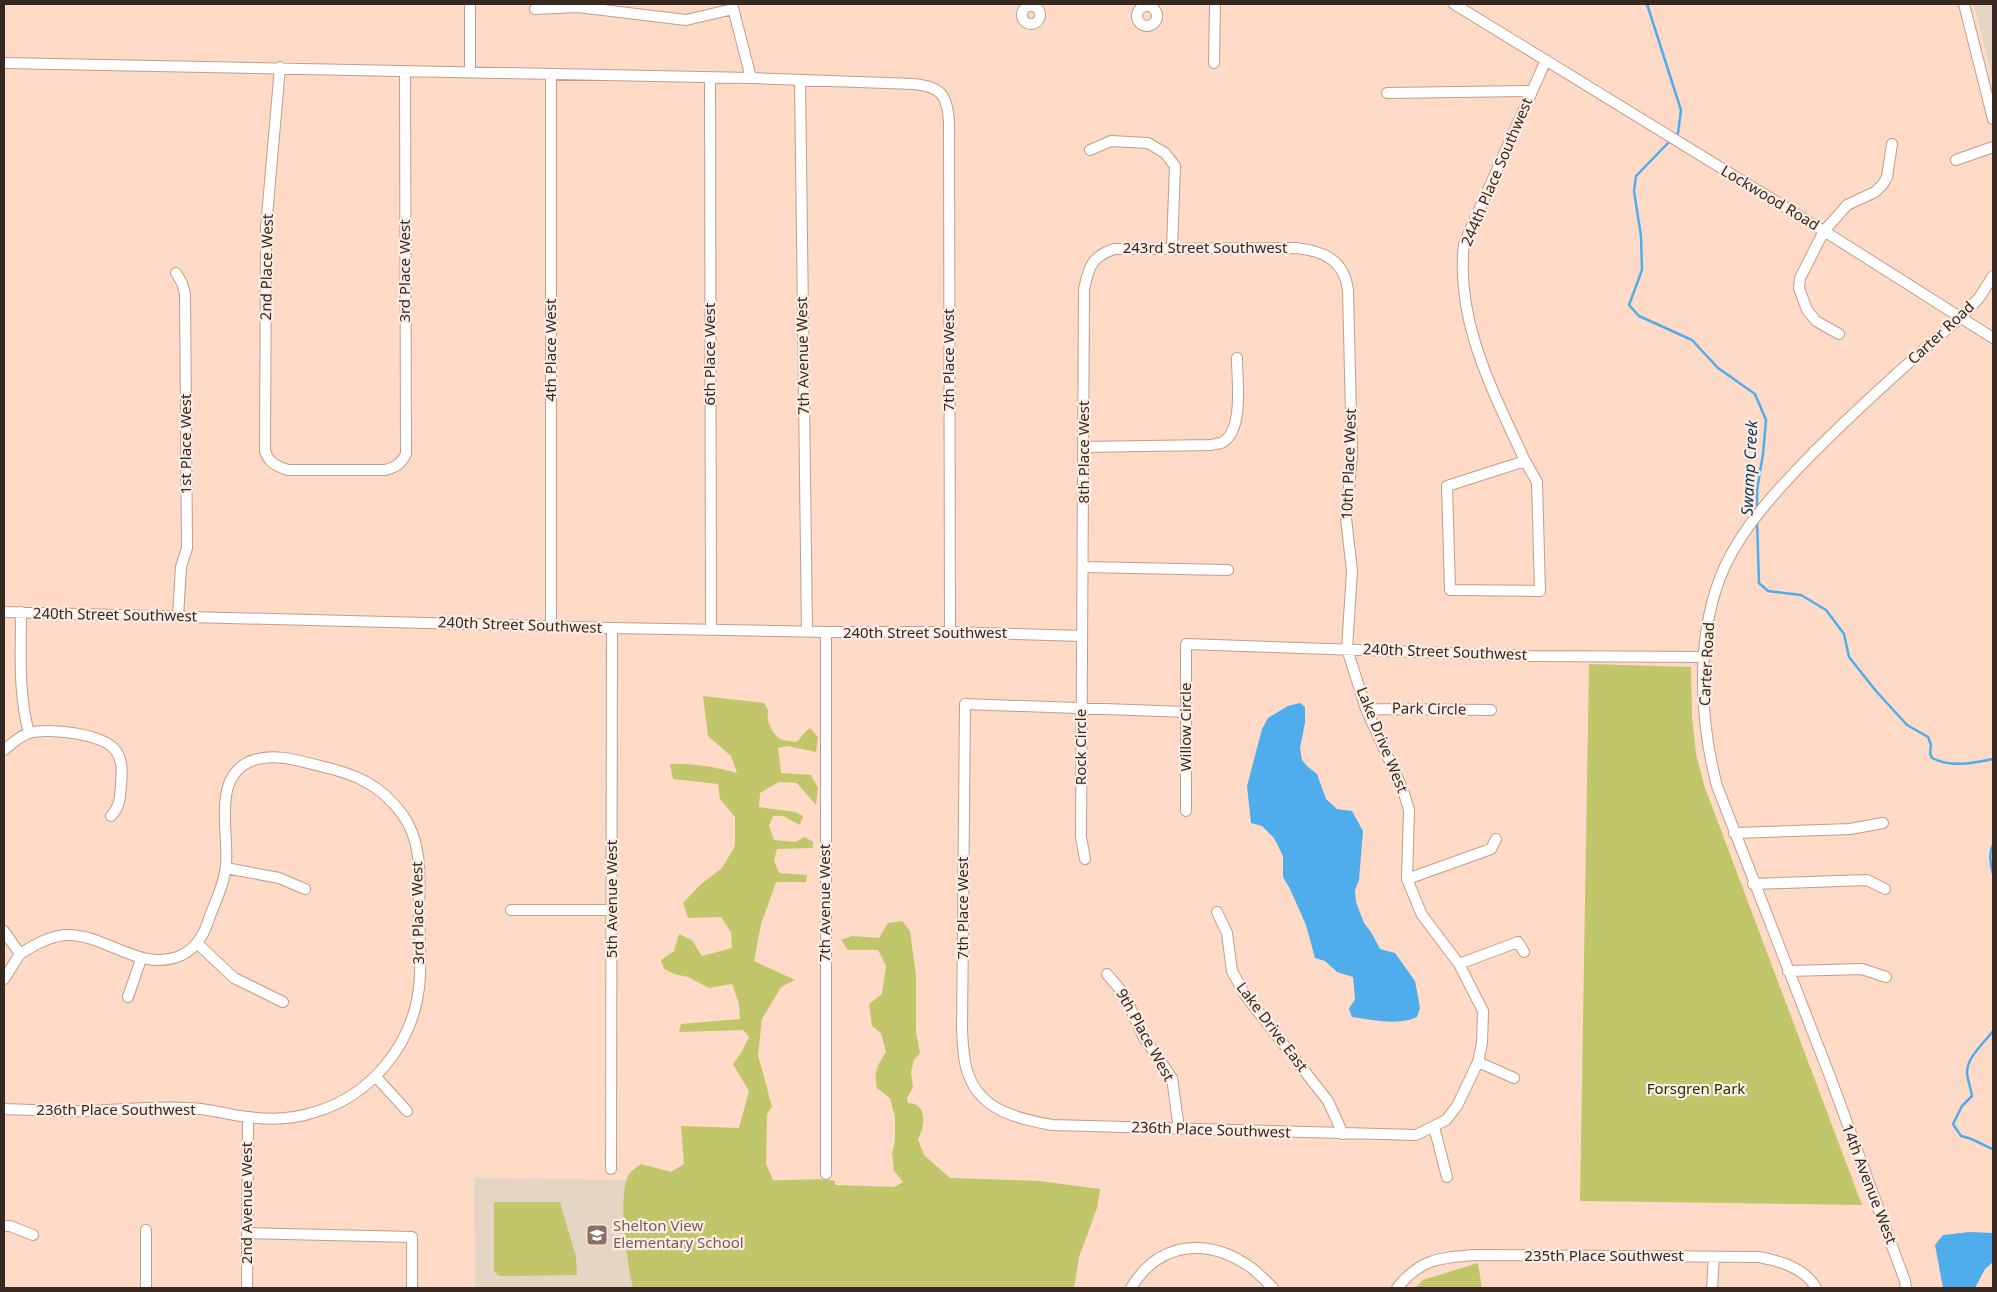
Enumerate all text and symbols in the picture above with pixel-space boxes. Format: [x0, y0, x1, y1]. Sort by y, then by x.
street label: 244th Place Southwest [1456, 94, 1537, 249]
street label: Lockwood Road [1718, 160, 1823, 234]
street label: 2nd Place West [255, 213, 277, 320]
street label: 3rd Place West [394, 219, 414, 323]
street label: 243rd Street Southwest [1123, 237, 1288, 257]
street label: 7th Avenue West [791, 296, 813, 415]
street label: Carter Road [1903, 296, 1978, 368]
street label: 4th Place West [540, 298, 560, 401]
street label: 6th Place West [699, 302, 719, 405]
street label: 7th Place West [938, 308, 958, 411]
street label: 1st Place West [175, 393, 195, 494]
street label: 8th Place West [1073, 400, 1093, 503]
street label: 10th Place West [1336, 407, 1360, 520]
water label: Swamp Creek [1736, 419, 1763, 516]
street label: 240th Street Southwest [33, 603, 198, 625]
street label: 240th Street Southwest [438, 611, 603, 637]
street label: Carter Road [1694, 621, 1718, 706]
street label: 240th Street Southwest [843, 622, 1008, 642]
street label: 240th Street Southwest [1363, 638, 1528, 664]
street label: Willow Circle [1175, 683, 1195, 771]
street label: Lake Drive West [1353, 684, 1413, 796]
street label: Park Circle [1392, 697, 1466, 719]
street label: Rock Circle [1070, 709, 1090, 785]
street label: 5th Avenue West [601, 839, 621, 958]
street label: 7th Avenue West [814, 843, 834, 962]
street label: 7th Place West [952, 856, 972, 959]
street label: 3rd Place West [406, 861, 428, 965]
street label: Lake Drive East [1233, 978, 1313, 1076]
street label: 9th Place West [1112, 985, 1180, 1085]
park label: Forsgren Park [1647, 1078, 1745, 1098]
street label: 236th Place Southwest [36, 1099, 196, 1119]
street label: 236th Place Southwest [1131, 1116, 1292, 1142]
street label: 14th Avenue West [1838, 1121, 1902, 1247]
street label: 2nd Avenue West [236, 1141, 256, 1264]
place label: Shelton View Elementary School [613, 1215, 744, 1252]
school or university icon: Shelton View Elementary School [585, 1223, 609, 1247]
street label: 235th Place Southwest [1524, 1245, 1684, 1265]

